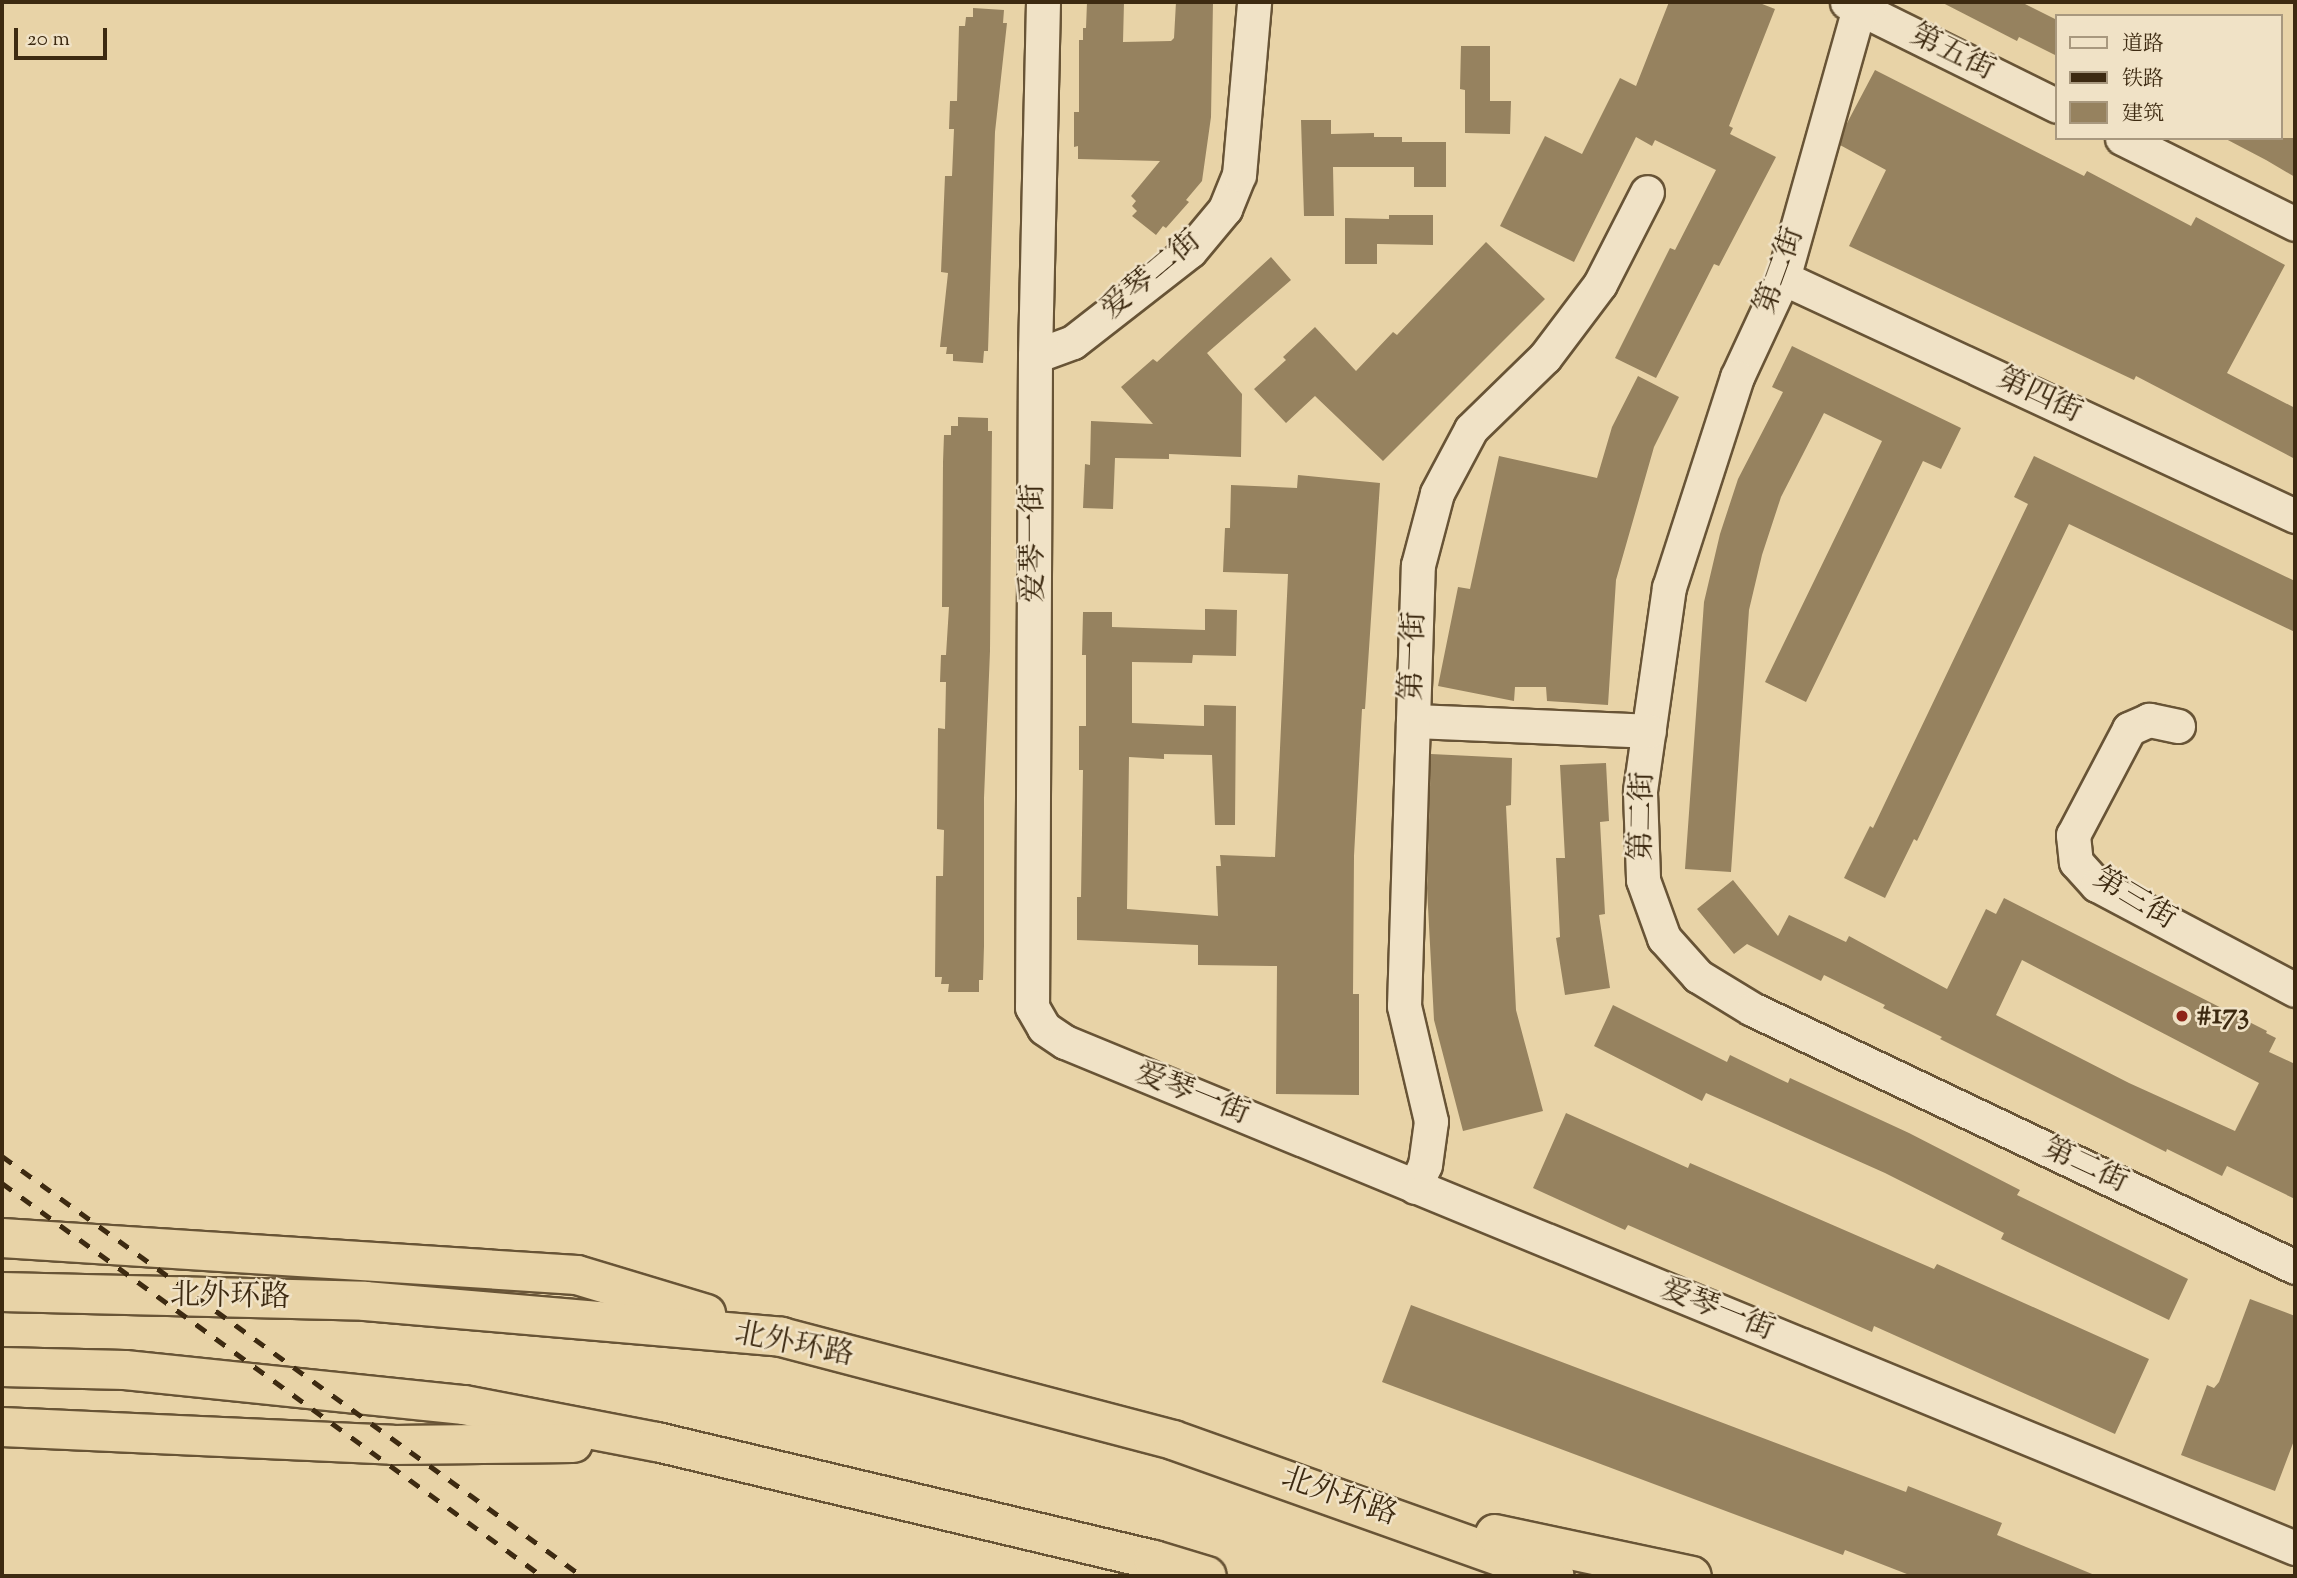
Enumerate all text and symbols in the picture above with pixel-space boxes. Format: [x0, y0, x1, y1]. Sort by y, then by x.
scale bar [18, 14, 110, 58]
legend [2056, 14, 2283, 140]
street label: 第五街 [1904, 18, 2000, 90]
text: 20 m [27, 25, 70, 55]
text: 道路 [2122, 30, 2164, 60]
text: 铁路 [2122, 65, 2164, 95]
text: 建筑 [2122, 100, 2164, 130]
street label: 第二街 [1749, 223, 1813, 319]
street label: 爱琴二街 [1094, 224, 1210, 328]
street label: 第四街 [1991, 362, 2087, 432]
street label: 爱琴一街 [1017, 483, 1053, 603]
street label: 第一街 [1395, 610, 1435, 702]
street label: 第二街 [1625, 771, 1663, 861]
street label: 第三街 [2086, 861, 2182, 939]
place label: #173 [2196, 998, 2249, 1034]
marker: #173 [2174, 1008, 2190, 1024]
street label: 爱琴一街 [1130, 1056, 1254, 1134]
street label: 第二街 [2037, 1132, 2133, 1202]
street label: 爱琴一街 [1655, 1272, 1779, 1350]
street label: 北外环路 [170, 1279, 290, 1317]
street label: 北外环路 [732, 1317, 856, 1375]
street label: 北外环路 [1276, 1461, 1402, 1535]

